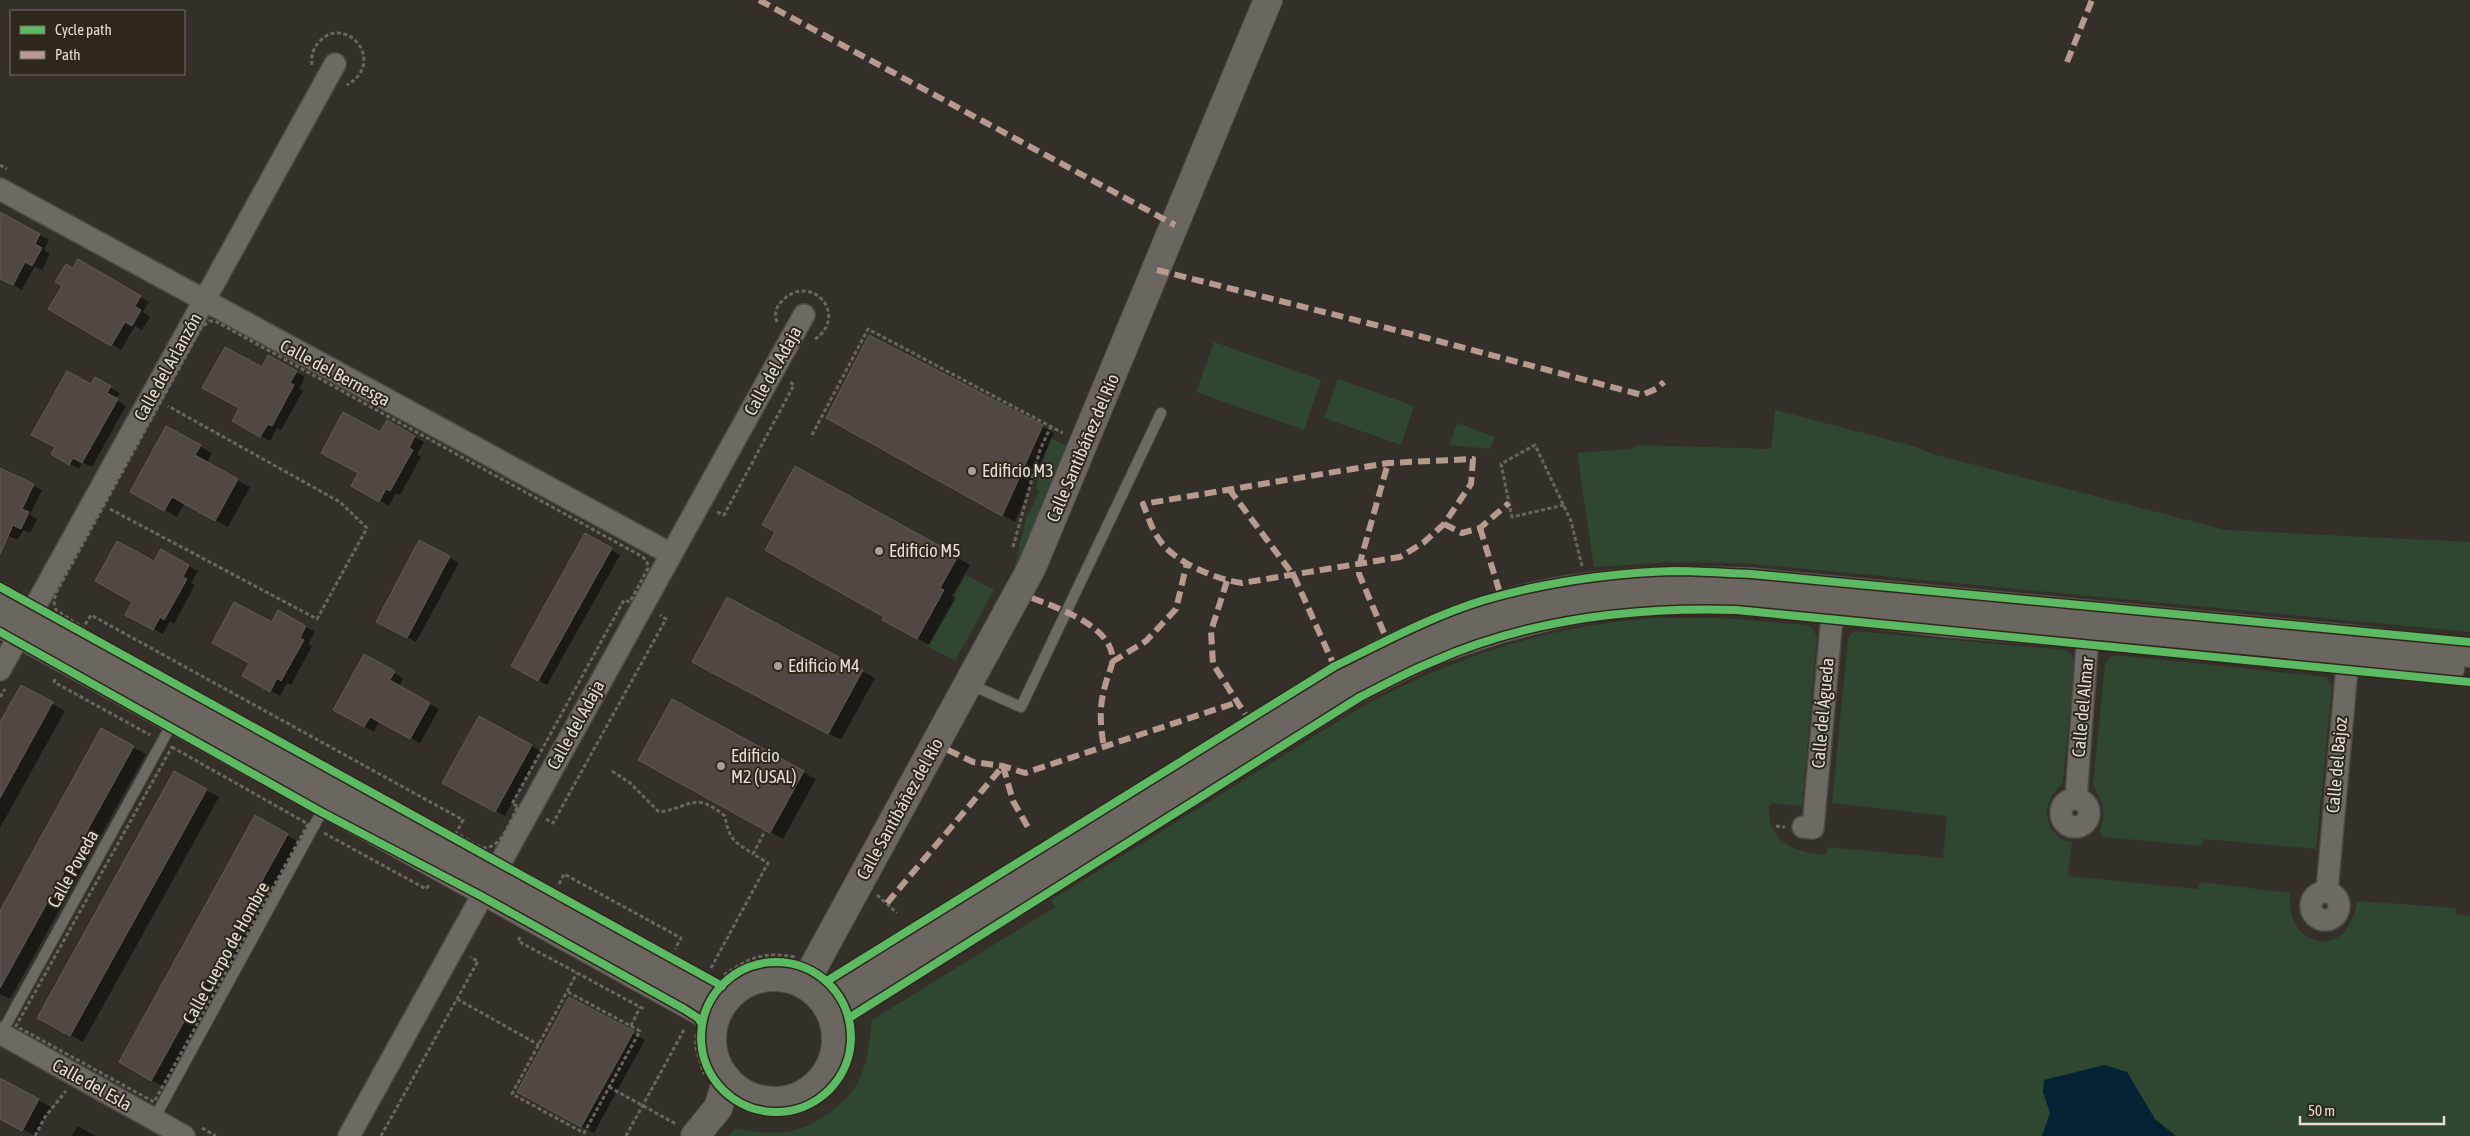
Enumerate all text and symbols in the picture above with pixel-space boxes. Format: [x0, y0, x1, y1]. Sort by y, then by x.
legend [10, 10, 185, 75]
text: Cycle path [55, 21, 112, 38]
text: Path [55, 46, 81, 63]
street label: Calle del Arlanzón [129, 309, 206, 424]
street label: Calle del Adaja [739, 323, 806, 419]
street label: Calle del Bernesga [277, 335, 394, 410]
street label: Calle Santibáñez del Río [1042, 371, 1123, 525]
place label: Edificio M3 [982, 460, 1054, 481]
marker: Edificio M3 [966, 465, 978, 477]
place label: Edificio M5 [889, 540, 961, 561]
marker: Edificio M5 [873, 545, 885, 557]
place label: Edificio M4 [788, 655, 860, 676]
street label: Calle del Almar [2068, 655, 2097, 758]
street label: Calle del Águeda [1807, 657, 1838, 769]
marker: Edificio M4 [772, 660, 784, 672]
street label: Calle del Adaja [542, 677, 609, 773]
street label: Calle del Bajoz [2322, 716, 2351, 814]
street label: Calle Santibáñez del Río [852, 734, 947, 883]
place label: Edificio M2 (USAL) [731, 745, 797, 787]
marker: Edificio M2 (USAL) [715, 760, 727, 772]
street label: Calle Poveda [43, 826, 102, 911]
street label: Calle Cuerpo de Hombre [178, 878, 273, 1027]
street label: Calle del Esla [49, 1054, 136, 1115]
scale bar [2300, 1094, 2444, 1126]
text: 50 m [2308, 1102, 2335, 1119]

